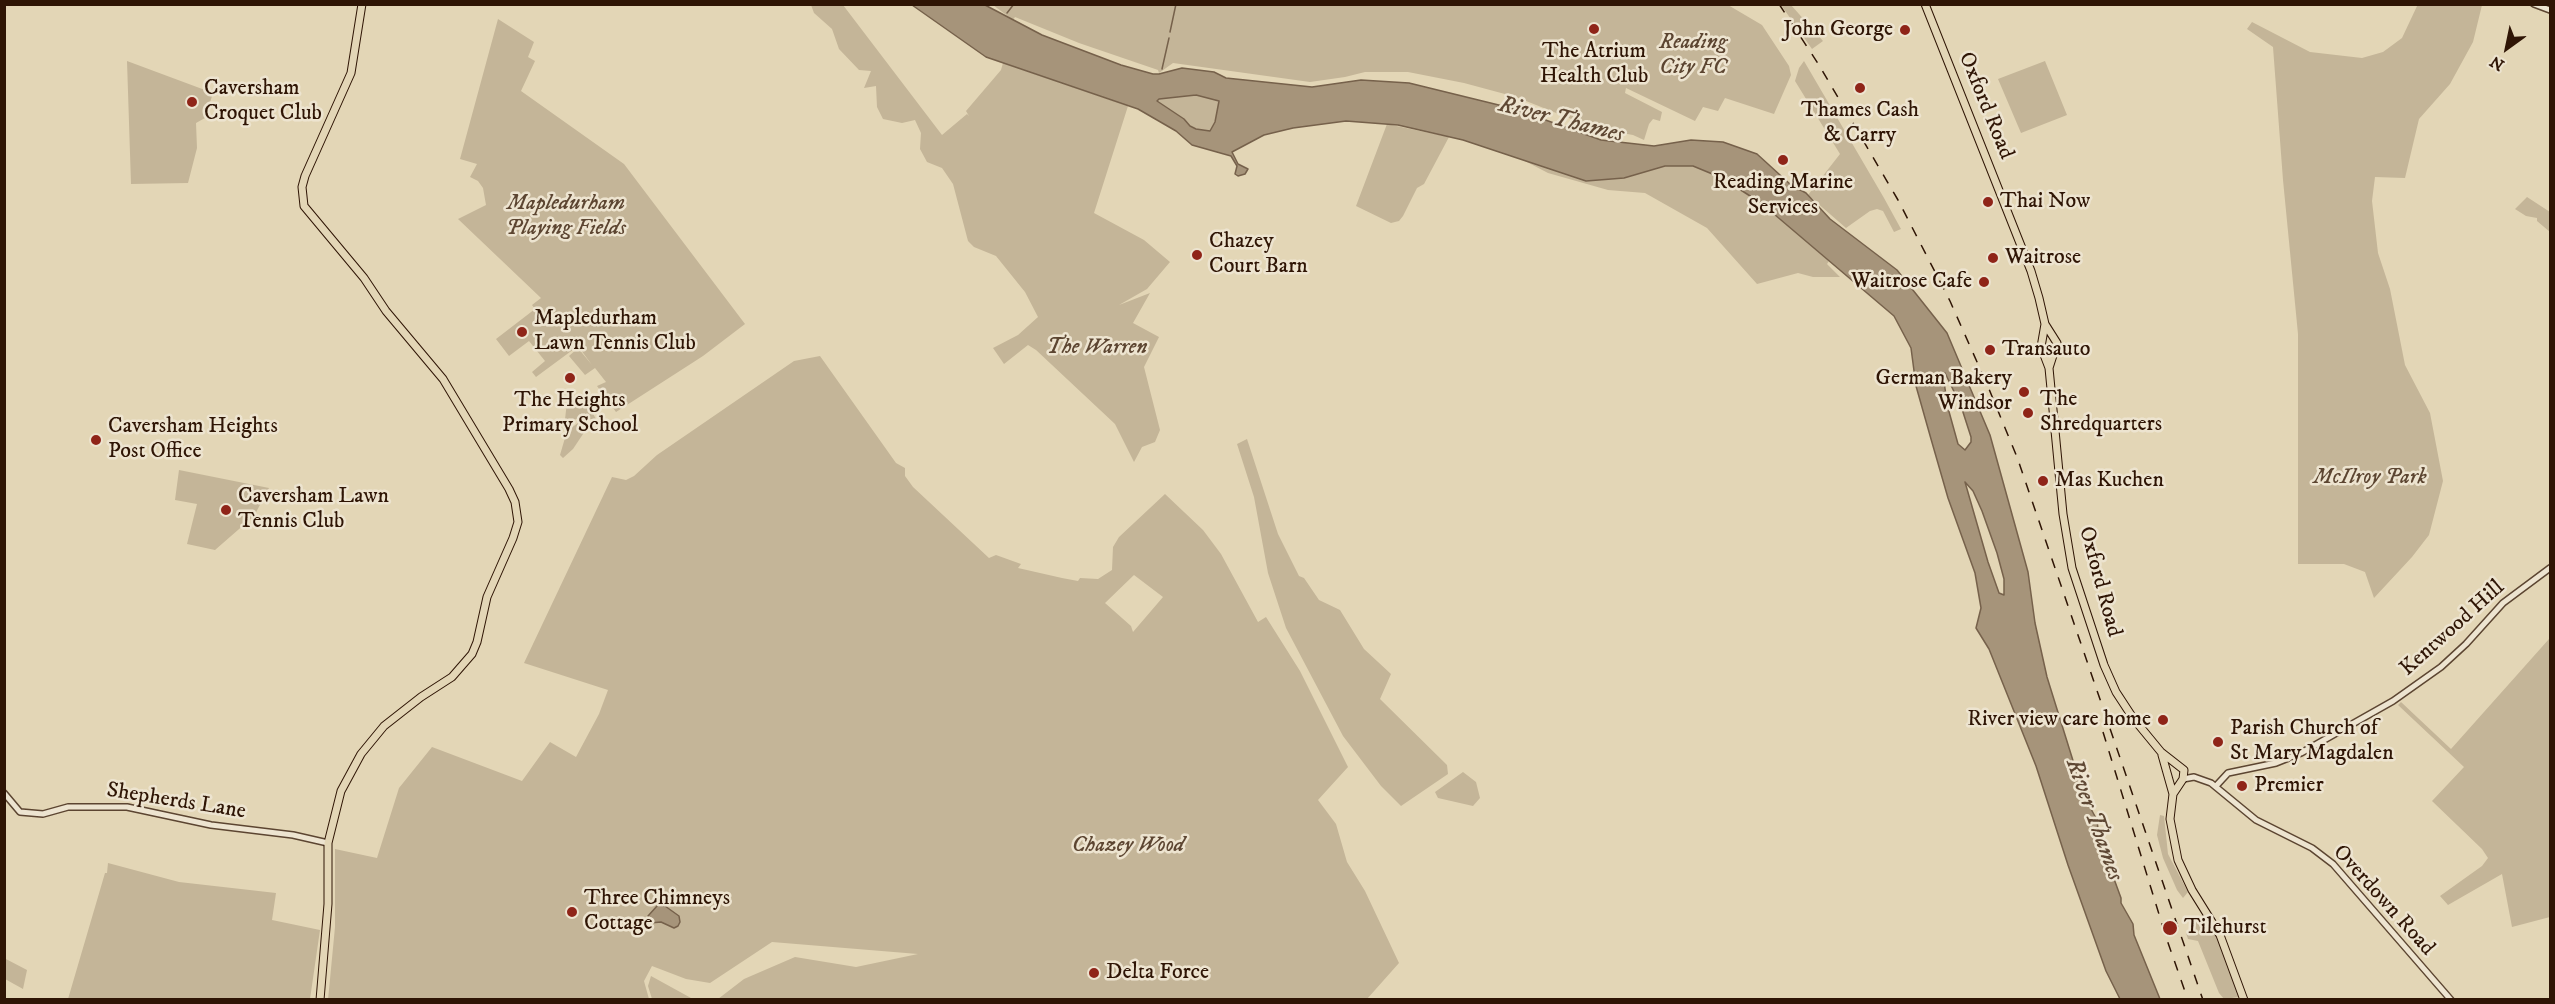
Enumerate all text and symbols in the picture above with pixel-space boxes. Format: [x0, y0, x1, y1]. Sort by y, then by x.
place label: John George [1783, 17, 1893, 43]
north arrow [2477, 18, 2537, 78]
marker: The Atrium Health Club [1587, 22, 1601, 36]
marker: John George [1898, 23, 1912, 37]
park label: Reading City FC [1659, 30, 1727, 82]
place label: The Atrium Health Club [1540, 39, 1648, 90]
street label: Oxford Road [1952, 49, 2018, 163]
text: N [2486, 51, 2508, 75]
place label: Caversham Croquet Club [204, 76, 322, 128]
marker: Thames Cash & Carry [1853, 81, 1867, 95]
water label: River Thames [1495, 92, 1627, 150]
marker: Caversham Croquet Club [185, 95, 199, 109]
place label: Thames Cash & Carry [1801, 98, 1919, 150]
marker: Reading Marine Services [1776, 153, 1790, 167]
place label: Reading Marine Services [1713, 170, 1853, 222]
place label: Thai Now [2000, 189, 2090, 215]
park label: Mapledurham Playing Fields [506, 191, 626, 242]
marker: Thai Now [1981, 195, 1995, 209]
place label: Chazey Court Barn [1209, 229, 1308, 280]
place label: Waitrose [2005, 245, 2081, 271]
marker: Chazey Court Barn [1190, 248, 1204, 262]
marker: Waitrose [1986, 251, 2000, 265]
place label: Waitrose Cafe [1851, 269, 1972, 295]
marker: Waitrose Cafe [1977, 275, 1991, 289]
place label: Mapledurham Lawn Tennis Club [534, 306, 696, 358]
marker: Mapledurham Lawn Tennis Club [515, 325, 529, 339]
park label: The Warren [1047, 335, 1147, 361]
place label: Transauto [2002, 337, 2090, 363]
marker: Transauto [1983, 343, 1997, 357]
place label: German Bakery Windsor [1876, 366, 2012, 418]
marker: The Heights Primary School [563, 371, 577, 385]
marker: German Bakery Windsor [2017, 385, 2031, 399]
place label: The Shredquarters [2040, 387, 2162, 439]
place label: The Heights Primary School [502, 388, 638, 440]
marker: The Shredquarters [2021, 406, 2035, 420]
place label: Caversham Heights Post Office [108, 414, 278, 466]
marker: Caversham Heights Post Office [89, 433, 103, 447]
park label: McIlroy Park [2313, 465, 2427, 491]
place label: Mas Kuchen [2055, 468, 2164, 494]
marker: Mas Kuchen [2036, 474, 2050, 488]
place label: Caversham Lawn Tennis Club [238, 484, 389, 536]
marker: Caversham Lawn Tennis Club [219, 503, 233, 517]
street label: Oxford Road [2072, 524, 2126, 640]
street label: Kentwood Hill [2395, 575, 2511, 683]
place label: River view care home [1967, 707, 2151, 733]
marker: River view care home [2156, 713, 2170, 727]
place label: Parish Church of St Mary Magdalen [2230, 716, 2394, 768]
marker: Parish Church of St Mary Magdalen [2211, 735, 2225, 749]
water label: River Thames [2058, 755, 2128, 885]
place label: Premier [2254, 773, 2324, 799]
street label: Shepherds Lane [105, 778, 247, 826]
marker: Premier [2235, 779, 2249, 793]
park label: Chazey Wood [1072, 833, 1184, 859]
street label: Overdown Road [2326, 840, 2440, 962]
place label: Three Chimneys Cottage [584, 886, 730, 938]
marker: Three Chimneys Cottage [565, 905, 579, 919]
place label: Tilehurst [2184, 915, 2266, 941]
marker: Tilehurst [2161, 919, 2179, 937]
place label: Delta Force [1106, 960, 1209, 986]
marker: Delta Force [1087, 966, 1101, 980]

